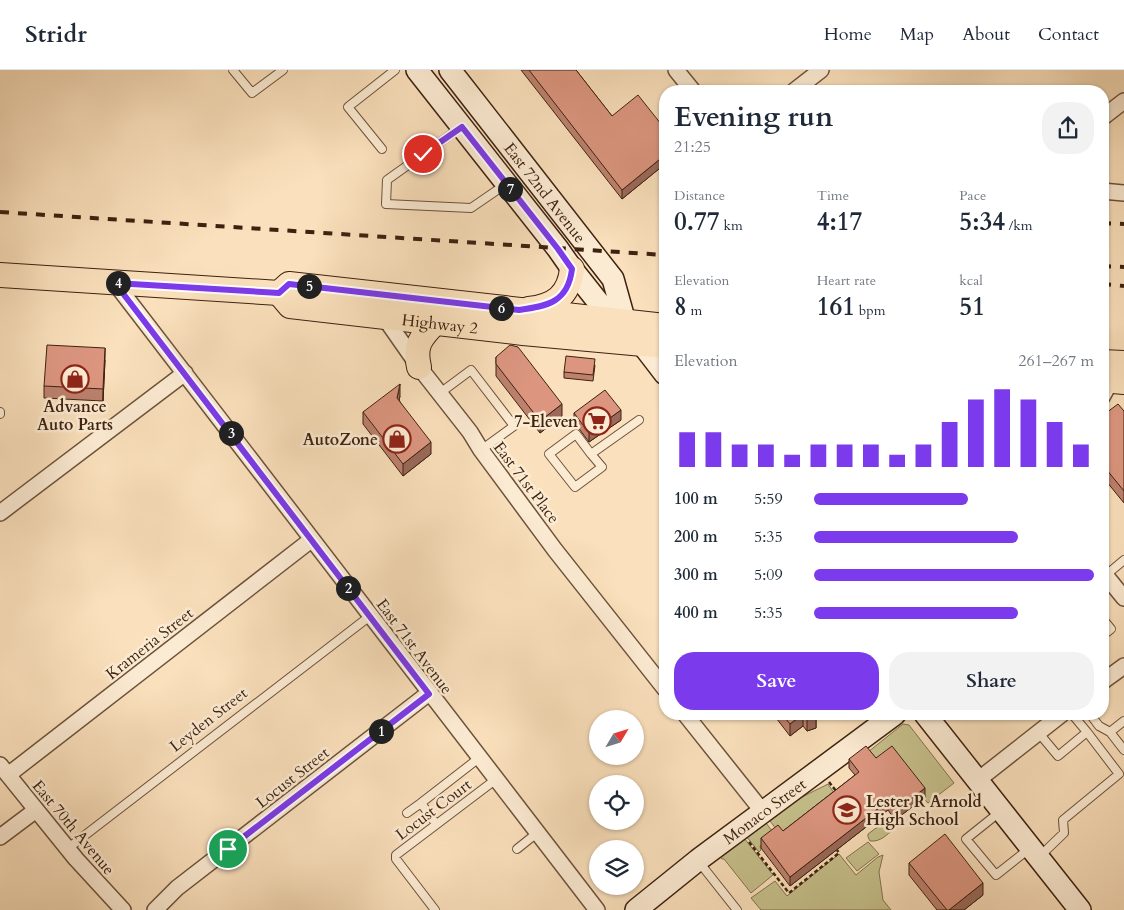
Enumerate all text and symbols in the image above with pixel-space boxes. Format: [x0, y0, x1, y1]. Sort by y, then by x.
text: Stridr [25, 18, 87, 51]
text: Home [824, 22, 872, 47]
text: Map [900, 22, 934, 47]
text: About [962, 22, 1010, 47]
text: Contact [1038, 22, 1099, 47]
text: Evening run [674, 98, 833, 136]
button: share [1042, 102, 1094, 154]
pin [402, 133, 444, 175]
text: 21:25 [674, 136, 711, 158]
street label: East 72nd Avenue [500, 138, 590, 246]
icon: check [409, 140, 437, 168]
pin: 7 [498, 176, 522, 202]
text: Distance [674, 186, 725, 205]
text: Time [817, 186, 849, 205]
text: Pace [959, 186, 986, 205]
text: 0.77 [674, 205, 720, 239]
text: 4:17 [817, 205, 862, 239]
text: 5:34 [959, 205, 1005, 239]
text: km [720, 216, 743, 235]
text: /km [1005, 216, 1033, 235]
pin: 4 [106, 270, 130, 296]
text: Elevation [674, 271, 730, 290]
text: Heart rate [817, 271, 876, 290]
text: kcal [959, 271, 983, 290]
text: 4 [115, 274, 122, 293]
pin: 5 [296, 274, 322, 298]
text: 5 [306, 277, 313, 296]
text: 8 [674, 290, 687, 324]
text: 161 [817, 290, 855, 324]
text: 51 [959, 290, 985, 324]
pin: 6 [488, 296, 514, 320]
text: 6 [498, 299, 505, 318]
text: m [687, 301, 702, 320]
text: bpm [855, 301, 886, 320]
street label: Highway 2 [401, 309, 479, 340]
text: Elevation [674, 350, 738, 372]
text: 261–267 m [1018, 350, 1094, 372]
shop icon: Advance Auto Parts [60, 364, 90, 394]
place label: Advance Auto Parts [37, 396, 113, 436]
supermarket icon: 7-Eleven [582, 406, 612, 436]
place label: 7-Eleven [514, 411, 579, 433]
pin: 3 [218, 420, 244, 446]
text: 3 [228, 424, 235, 443]
shop icon: AutoZone [382, 424, 412, 454]
place label: AutoZone [303, 429, 378, 451]
street label: East 71st Place [488, 437, 564, 528]
text: 100 m [674, 488, 718, 510]
text: 5:59 [754, 488, 783, 510]
text: 200 m [674, 526, 718, 548]
text: 5:35 [754, 526, 783, 548]
text: 300 m [674, 564, 718, 586]
text: 5:09 [754, 564, 783, 586]
pin: 2 [336, 576, 360, 600]
text: 2 [345, 579, 352, 598]
street label: East 71st Avenue [371, 594, 457, 699]
text: 400 m [674, 602, 718, 624]
text: 5:35 [754, 602, 783, 624]
street label: Krameria Street [101, 603, 198, 685]
button: Save [674, 652, 879, 710]
button: Share [889, 652, 1094, 710]
street label: Leyden Street [165, 682, 252, 757]
north arrow [589, 710, 644, 765]
map controls [589, 710, 644, 895]
pin: 1 [368, 718, 394, 744]
text: 1 [378, 722, 385, 741]
street label: Locust Street [251, 742, 334, 813]
street label: Locust Court [391, 774, 476, 846]
street label: Monaco Street [719, 774, 811, 850]
street label: East 70th Avenue [27, 775, 120, 880]
button: locate [589, 775, 644, 830]
place label: Lester R Arnold High School [866, 791, 982, 831]
school or university icon: Lester R Arnold High School [832, 795, 862, 825]
pin [207, 828, 249, 870]
icon: arrive [214, 835, 242, 863]
button: layers [589, 840, 644, 895]

